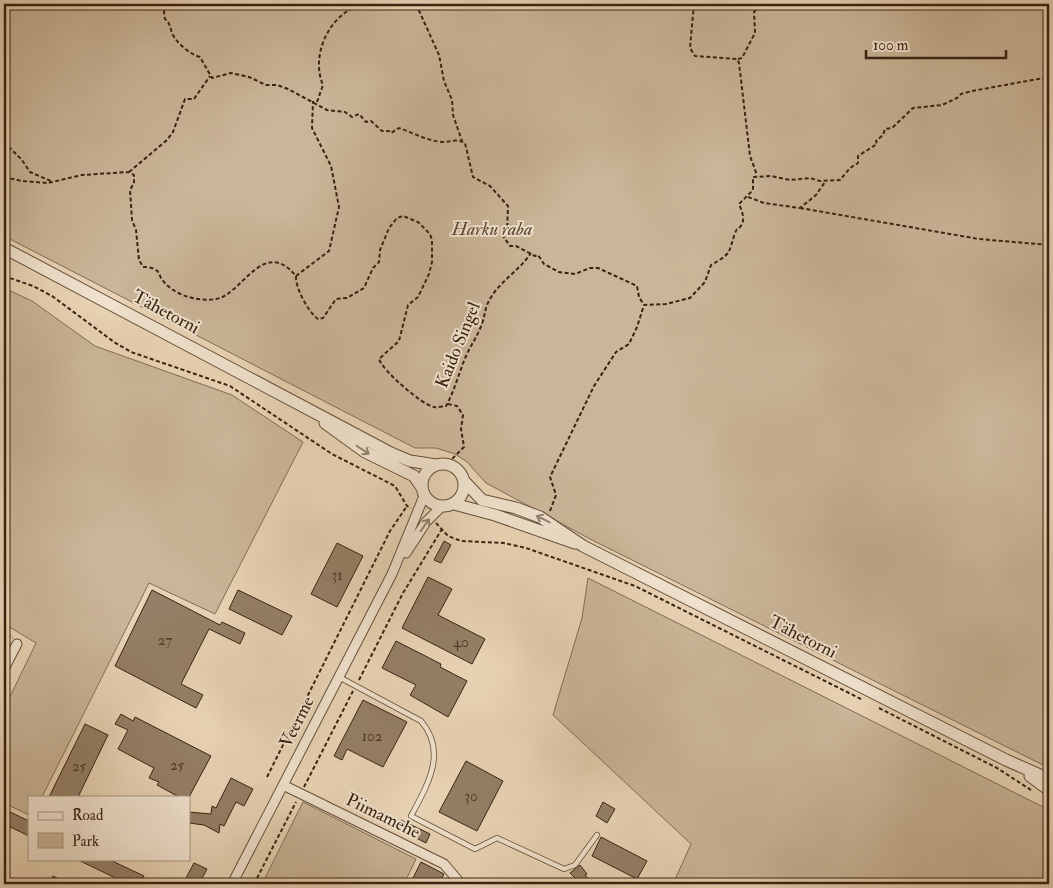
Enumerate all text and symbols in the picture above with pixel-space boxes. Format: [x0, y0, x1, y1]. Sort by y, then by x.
scale bar [866, 28, 1006, 60]
text: 100 m [873, 36, 909, 55]
park label: Harku raba [451, 218, 532, 241]
street label: Tähetorni [128, 285, 204, 339]
street label: Kaido Singel [430, 298, 486, 392]
one-way arrow [356, 445, 370, 455]
one-way arrow [536, 514, 551, 523]
one-way arrow [420, 518, 430, 532]
house number: 31 [331, 566, 343, 585]
street label: Tähetorni [765, 610, 841, 664]
house number: 27 [158, 631, 172, 650]
house number: 40 [453, 633, 469, 652]
street label: Veerme [274, 692, 320, 751]
house number: 102 [362, 727, 383, 746]
house number: 25 [170, 756, 184, 775]
house number: 25 [72, 757, 86, 776]
house number: 30 [464, 787, 478, 806]
street label: Piimamehe [342, 788, 424, 844]
legend [28, 796, 190, 860]
text: Road [72, 806, 104, 825]
text: Park [72, 832, 99, 851]

